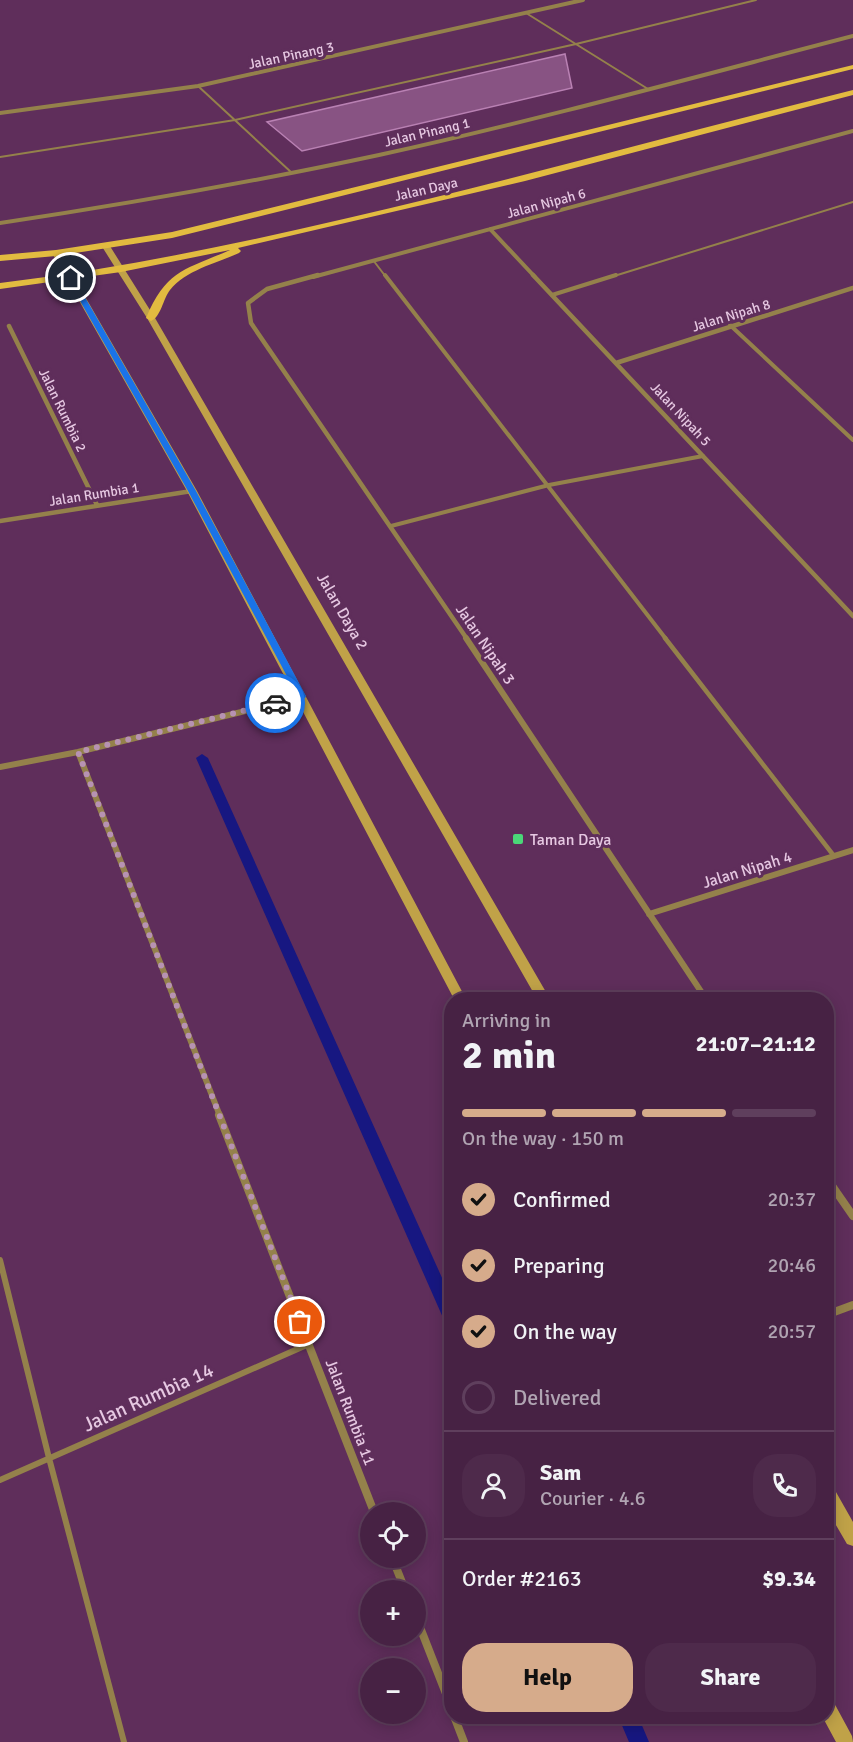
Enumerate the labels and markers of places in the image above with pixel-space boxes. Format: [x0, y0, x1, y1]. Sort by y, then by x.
pin [45, 252, 96, 303]
place label: Taman Daya [530, 830, 611, 850]
marker: Taman Daya [511, 832, 525, 846]
pin [274, 1296, 325, 1347]

